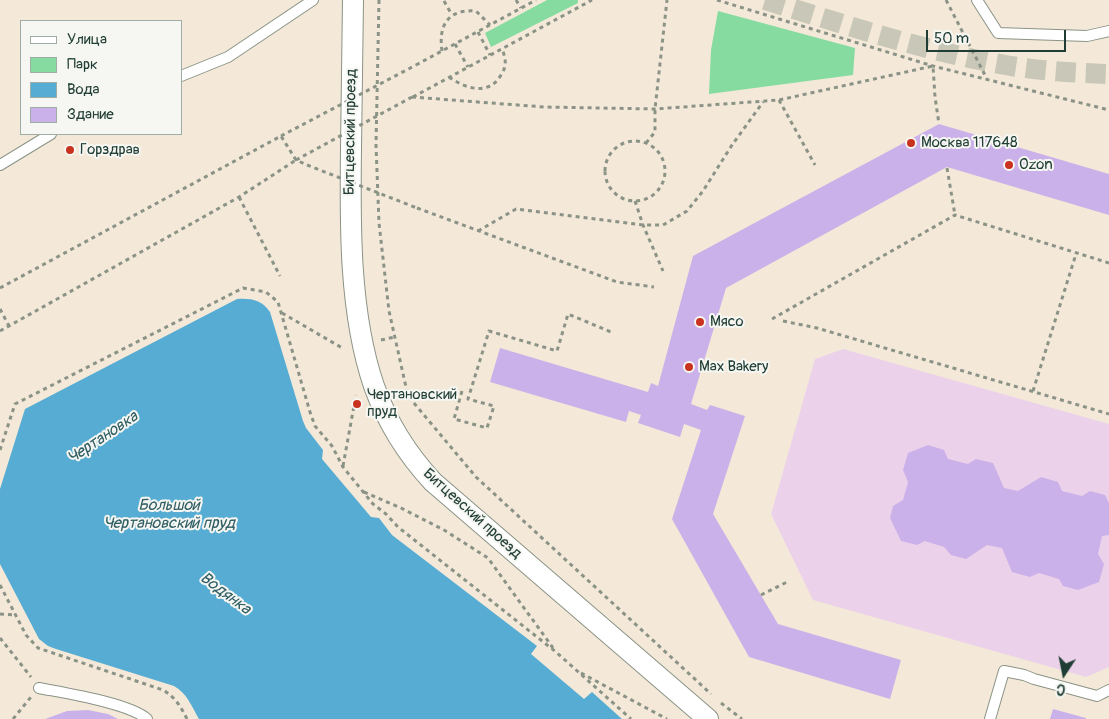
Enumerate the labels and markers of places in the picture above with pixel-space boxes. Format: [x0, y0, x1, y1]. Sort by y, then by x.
place label: Москва 117648 [921, 134, 1017, 152]
marker: Москва 117648 [905, 137, 917, 149]
place label: Горздрав [80, 141, 140, 159]
marker: Горздрав [64, 144, 76, 156]
place label: Ozon [1019, 156, 1053, 174]
marker: Ozon [1003, 159, 1015, 171]
place label: Мясо [710, 313, 744, 331]
marker: Мясо [694, 316, 706, 328]
place label: Max Bakery [699, 358, 768, 376]
marker: Max Bakery [683, 361, 695, 373]
place label: Чертановский пруд [367, 386, 457, 421]
marker: Чертановский пруд [351, 398, 363, 410]

